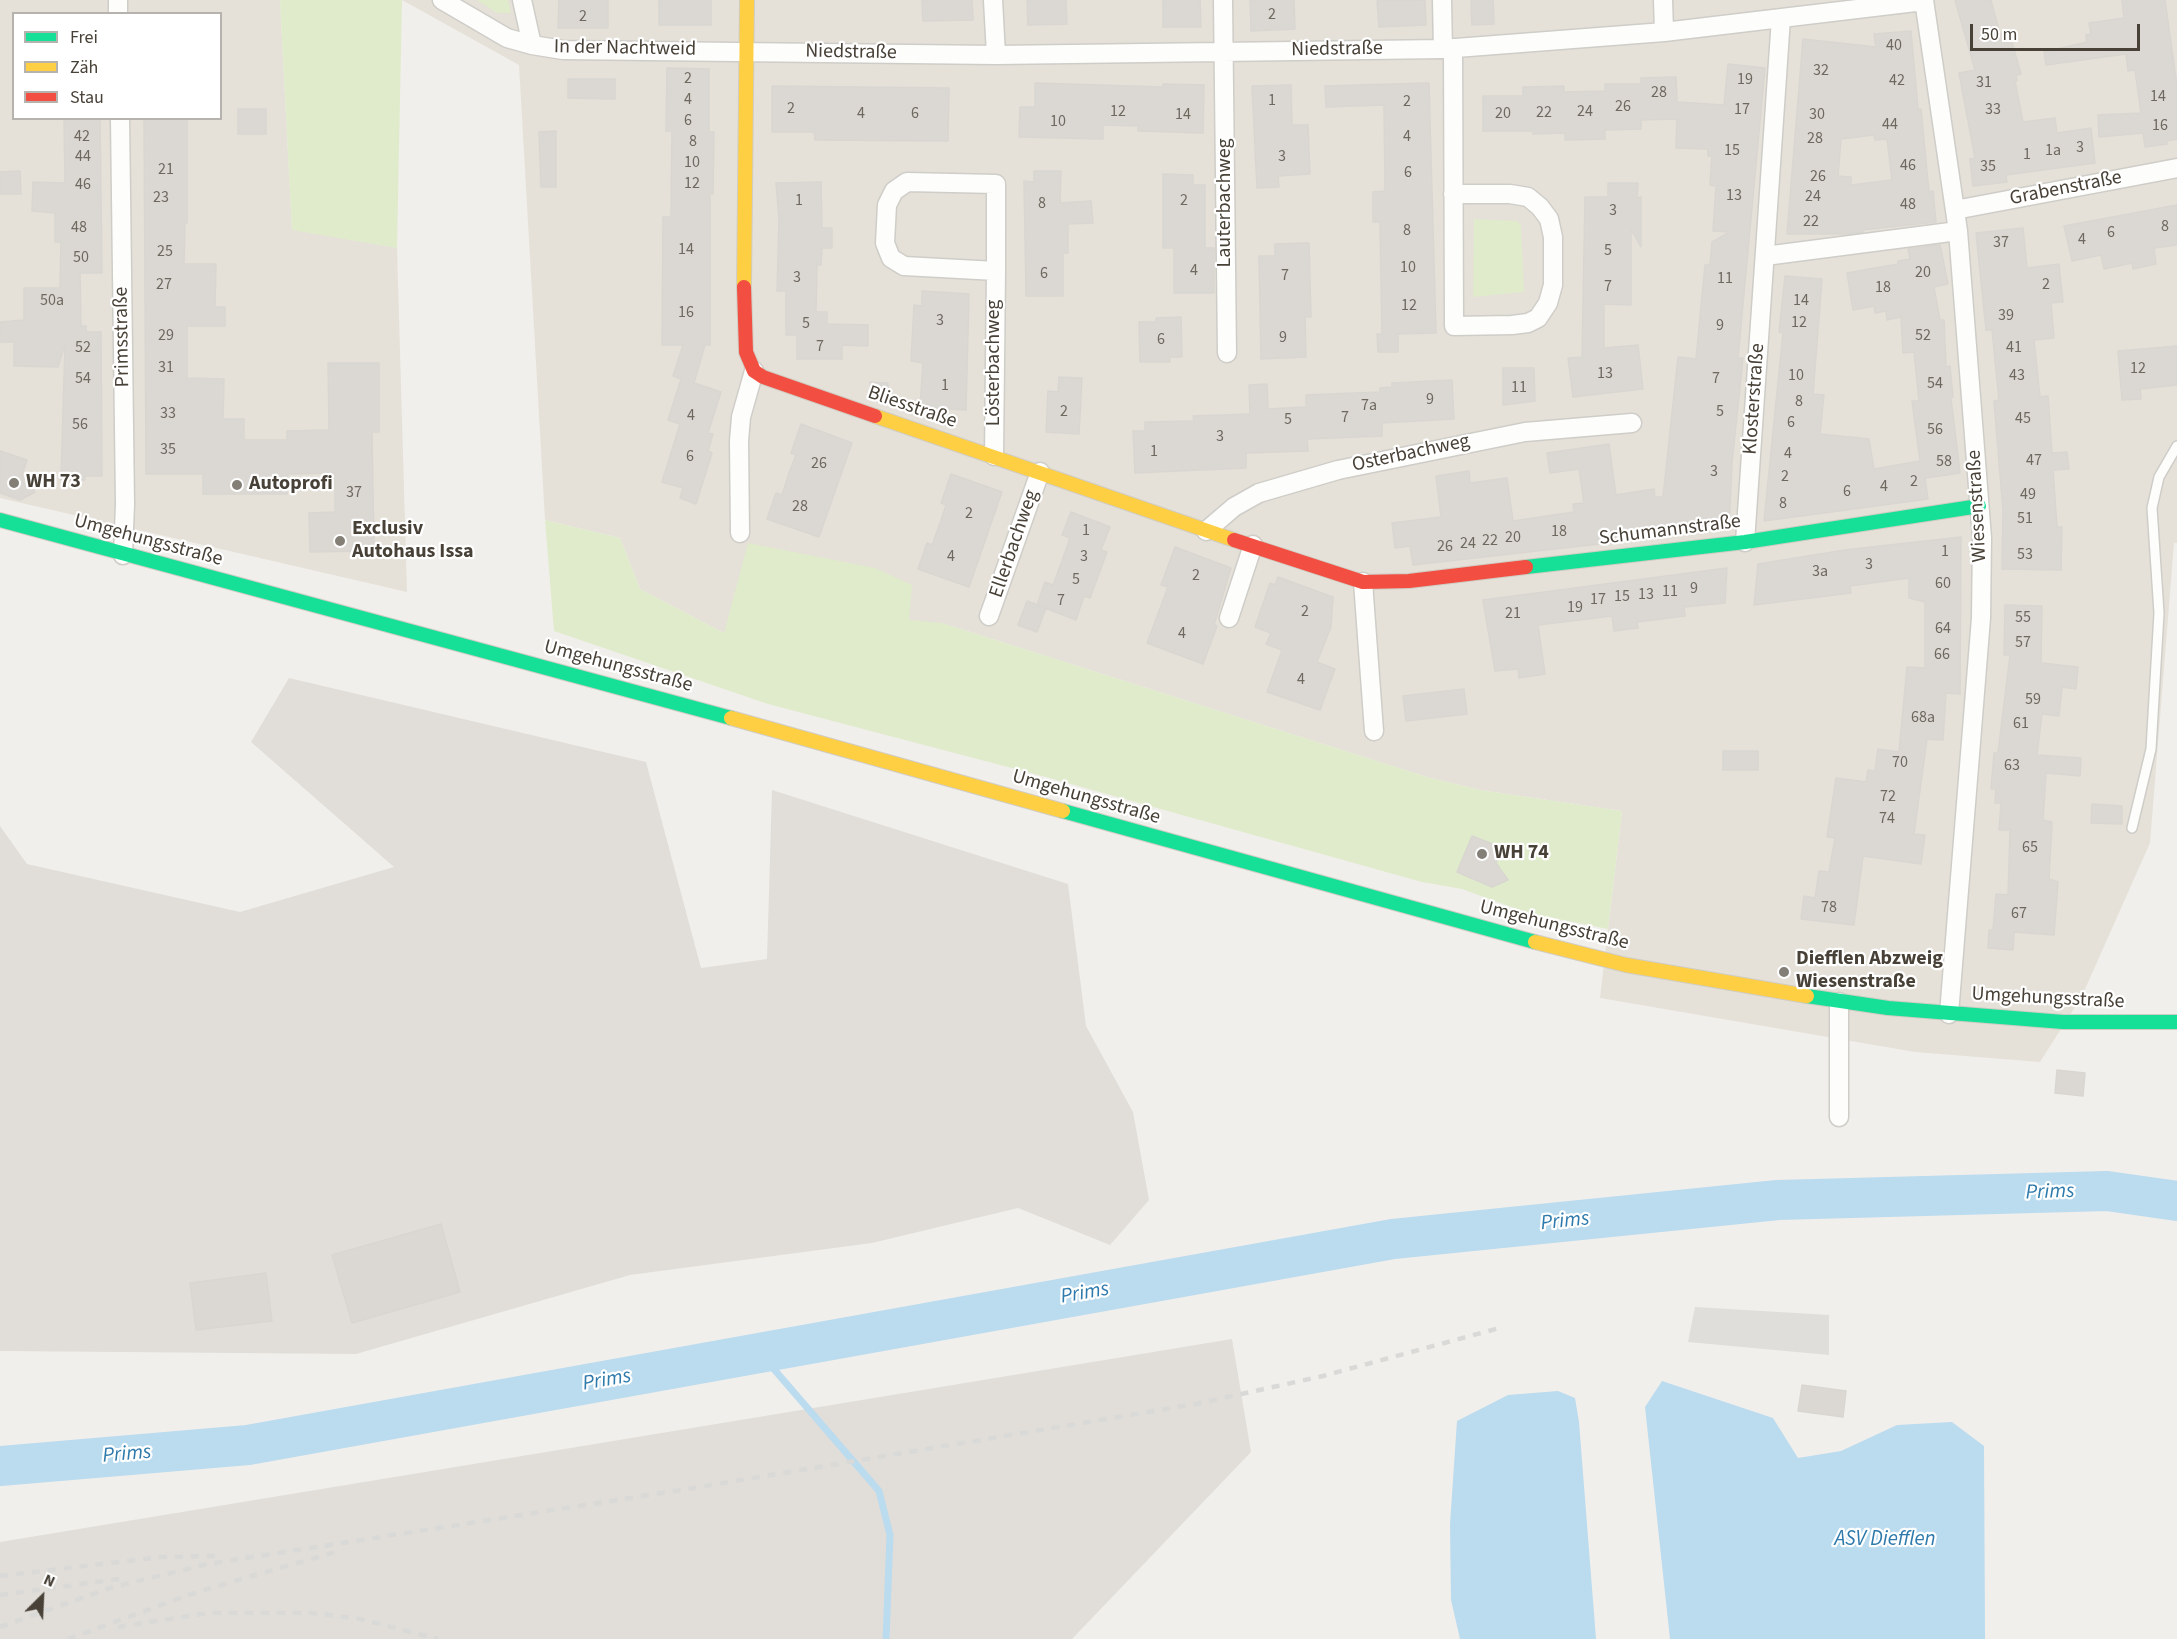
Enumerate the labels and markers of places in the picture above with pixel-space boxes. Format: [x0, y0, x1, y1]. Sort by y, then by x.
place label: WH 73 [26, 471, 81, 495]
place label: Autoprofi [249, 473, 333, 497]
marker: WH 73 [7, 476, 21, 490]
marker: Autoprofi [230, 478, 244, 492]
place label: Exclusiv Autohaus Issa [352, 518, 474, 565]
marker: Exclusiv Autohaus Issa [333, 534, 347, 548]
place label: WH 74 [1494, 842, 1549, 866]
marker: WH 74 [1475, 847, 1489, 861]
place label: Diefflen Abzweig Wiesenstraße [1796, 948, 1943, 995]
marker: Diefflen Abzweig Wiesenstraße [1777, 965, 1791, 979]

